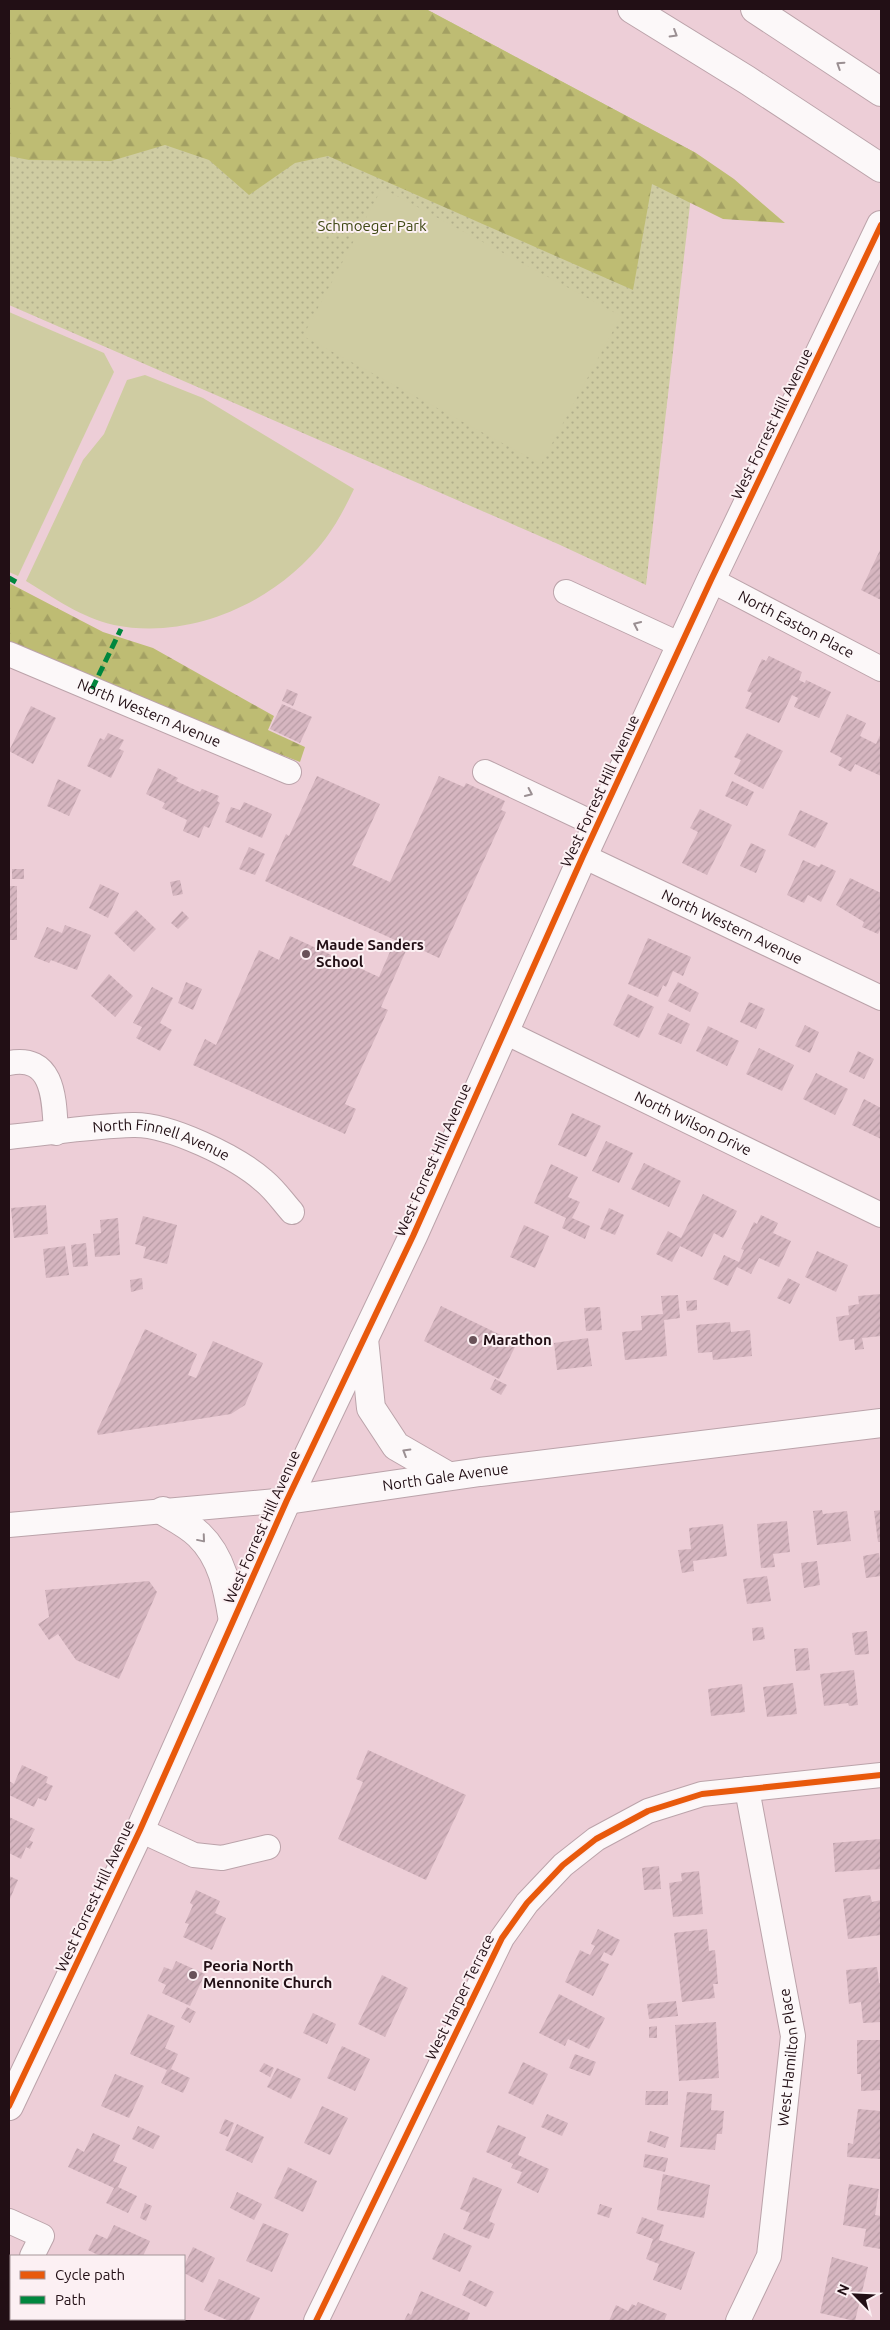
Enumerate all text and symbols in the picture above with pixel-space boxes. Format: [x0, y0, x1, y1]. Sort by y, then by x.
one-way arrow [668, 27, 677, 37]
one-way arrow [837, 62, 846, 71]
park label: Schmoeger Park [317, 217, 427, 234]
street label: West Forrest Hill Avenue [728, 346, 816, 502]
street label: North Easton Place [736, 587, 857, 661]
one-way arrow [633, 620, 642, 631]
street label: North Western Avenue [75, 675, 224, 750]
street label: West Forrest Hill Avenue [557, 712, 642, 870]
one-way arrow [524, 786, 533, 797]
street label: North Western Avenue [659, 886, 805, 967]
place label: Maude Sanders School [316, 936, 424, 970]
marker: Maude Sanders School [300, 948, 312, 960]
street label: West Forrest Hill Avenue [391, 1081, 474, 1239]
street label: North Wilson Drive [632, 1087, 754, 1159]
street label: North Finnell Avenue [92, 1116, 233, 1164]
place label: Marathon [483, 1331, 552, 1348]
marker: Marathon [467, 1334, 479, 1346]
street label: West Forrest Hill Avenue [220, 1448, 303, 1606]
one-way arrow [403, 1448, 412, 1458]
street label: North Gale Avenue [381, 1460, 509, 1494]
one-way arrow [197, 1534, 206, 1543]
street label: West Forrest Hill Avenue [52, 1817, 137, 1975]
street label: West Harper Terrace [422, 1931, 497, 2063]
place label: Peoria North Mennonite Church [203, 1957, 332, 1991]
marker: Peoria North Mennonite Church [187, 1969, 199, 1981]
street label: West Hamilton Place [774, 1987, 801, 2127]
legend [10, 2255, 185, 2320]
text: Cycle path [55, 2266, 125, 2283]
north arrow [830, 2270, 880, 2320]
text: N [834, 2282, 853, 2298]
text: Path [55, 2291, 86, 2308]

